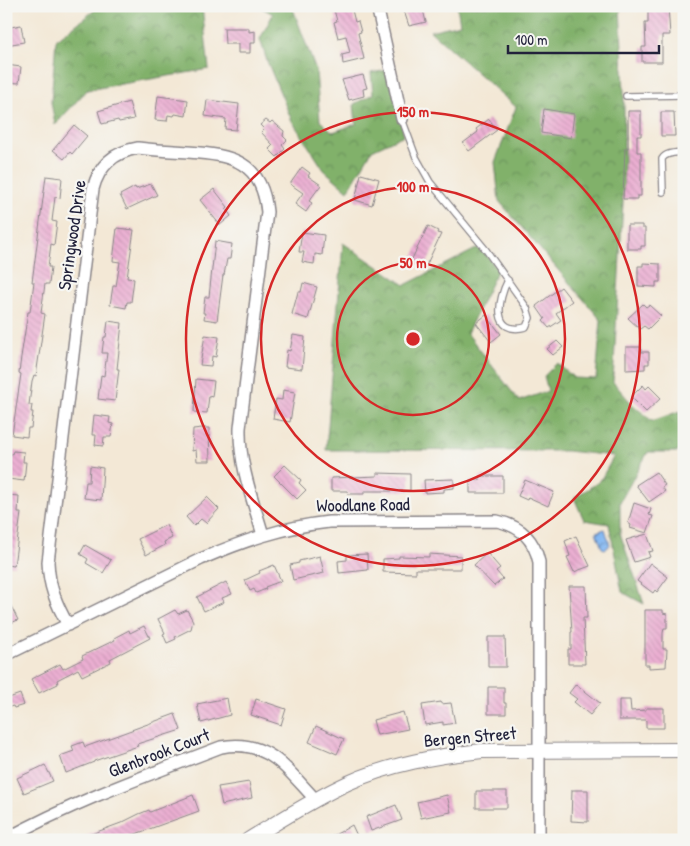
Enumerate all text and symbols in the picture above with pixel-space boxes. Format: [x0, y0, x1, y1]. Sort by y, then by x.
scale bar [508, 22, 659, 54]
text: 100 m [515, 29, 548, 50]
text: 150 m [397, 101, 429, 122]
text: 100 m [397, 176, 429, 197]
street label: Springwood Drive [51, 178, 92, 292]
text: 50 m [400, 252, 426, 273]
centre of rings [404, 330, 422, 348]
street label: Woodlane Road [316, 491, 410, 518]
street label: Bergen Street [423, 720, 518, 753]
street label: Glenbrook Court [105, 721, 214, 783]

